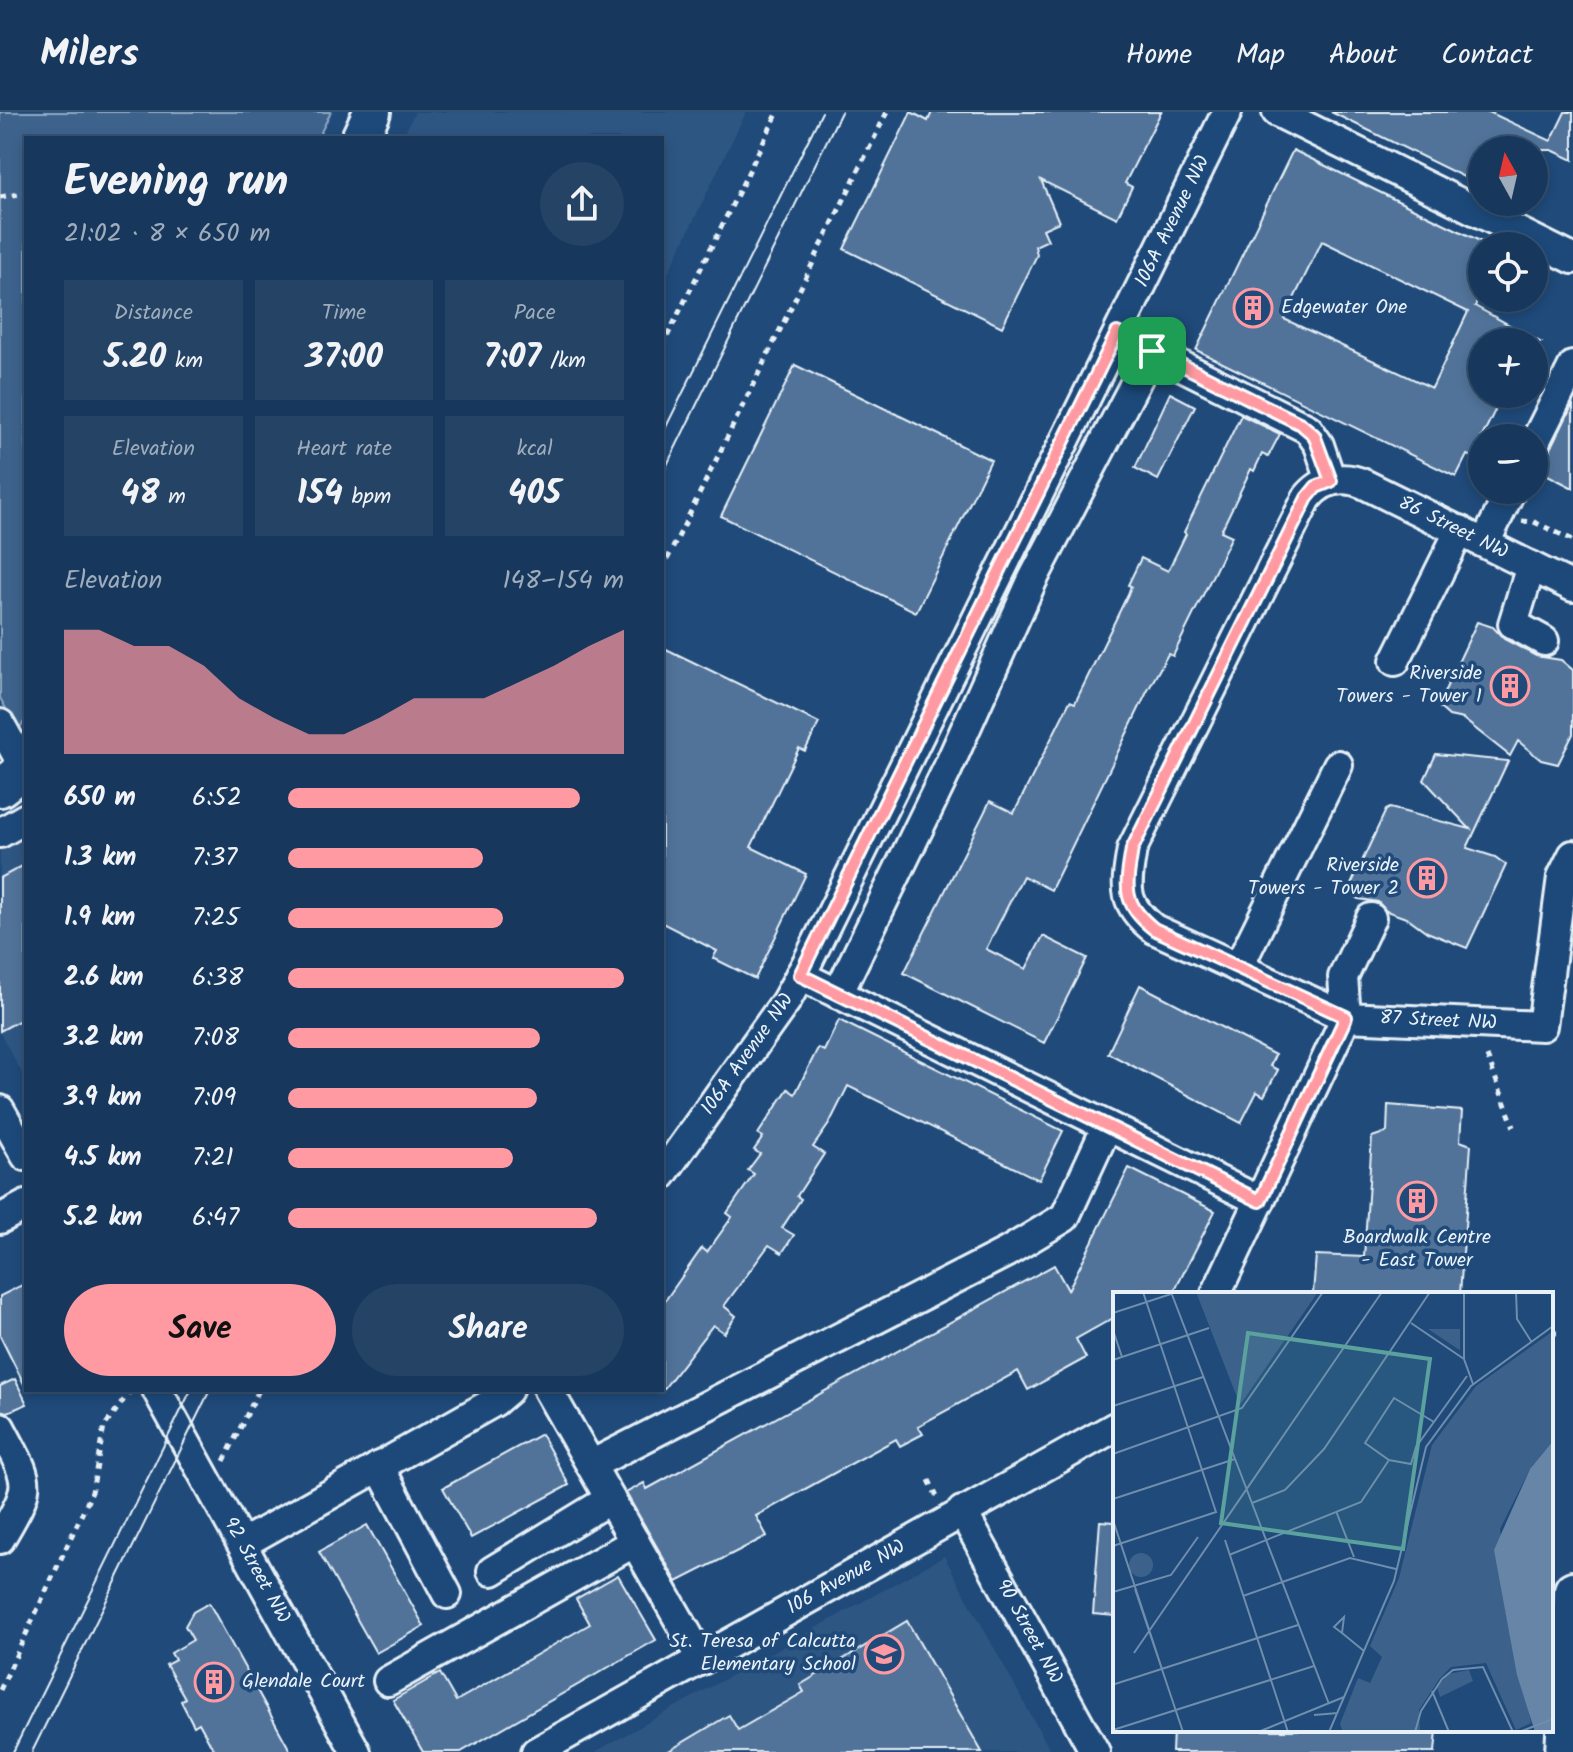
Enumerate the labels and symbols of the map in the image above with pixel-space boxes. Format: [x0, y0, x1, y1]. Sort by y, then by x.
north arrow [1468, 136, 1548, 216]
street label: 106A Avenue NW [1127, 150, 1219, 293]
building icon: Edgewater One [1232, 287, 1274, 329]
place label: Edgewater One [1281, 292, 1407, 324]
pin [1118, 317, 1186, 385]
street label: 86 Street NW [1392, 488, 1514, 568]
place label: Riverside Towers - Tower 1 [1336, 658, 1482, 713]
building icon: Riverside Towers - Tower 1 [1489, 665, 1531, 707]
place label: Riverside Towers - Tower 2 [1248, 850, 1399, 905]
building icon: Riverside Towers - Tower 2 [1406, 857, 1448, 899]
street label: 106A Avenue NW [693, 987, 803, 1122]
street label: 87 Street NW [1379, 1003, 1498, 1040]
building icon: Boardwalk Centre - East Tower [1396, 1180, 1438, 1222]
place label: Boardwalk Centre - East Tower [1343, 1222, 1491, 1277]
inset map [1113, 1292, 1553, 1732]
street label: 92 Street NW [214, 1511, 299, 1630]
street label: 106 Avenue NW [781, 1532, 912, 1624]
street label: 90 Street NW [987, 1573, 1071, 1690]
place label: St. Teresa of Calcutta Elementary School [669, 1626, 856, 1681]
school or university icon: St. Teresa of Calcutta Elementary School [863, 1633, 905, 1675]
building icon: Glendale Court [193, 1661, 235, 1703]
place label: Glendale Court [242, 1666, 365, 1698]

